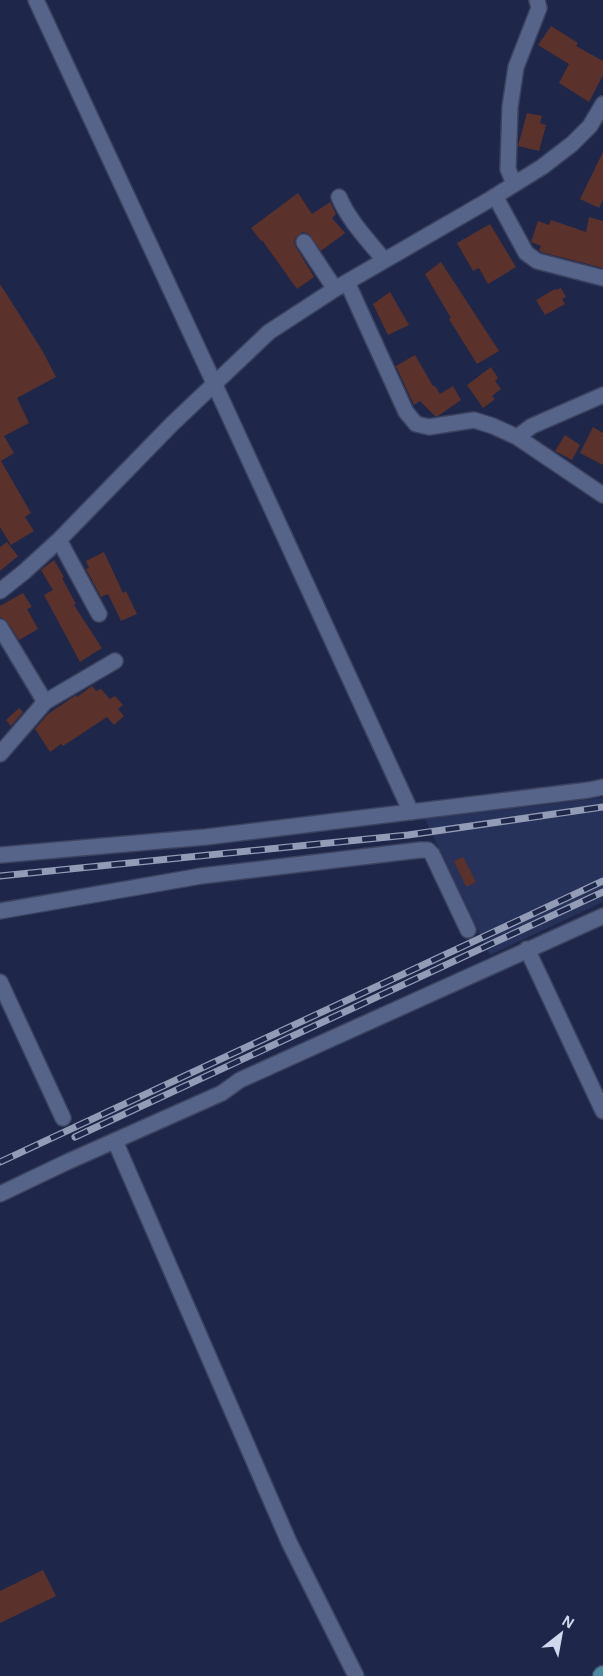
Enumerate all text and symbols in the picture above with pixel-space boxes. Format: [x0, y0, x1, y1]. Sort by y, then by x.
north arrow [531, 1604, 591, 1664]
text: N [559, 1612, 577, 1632]

